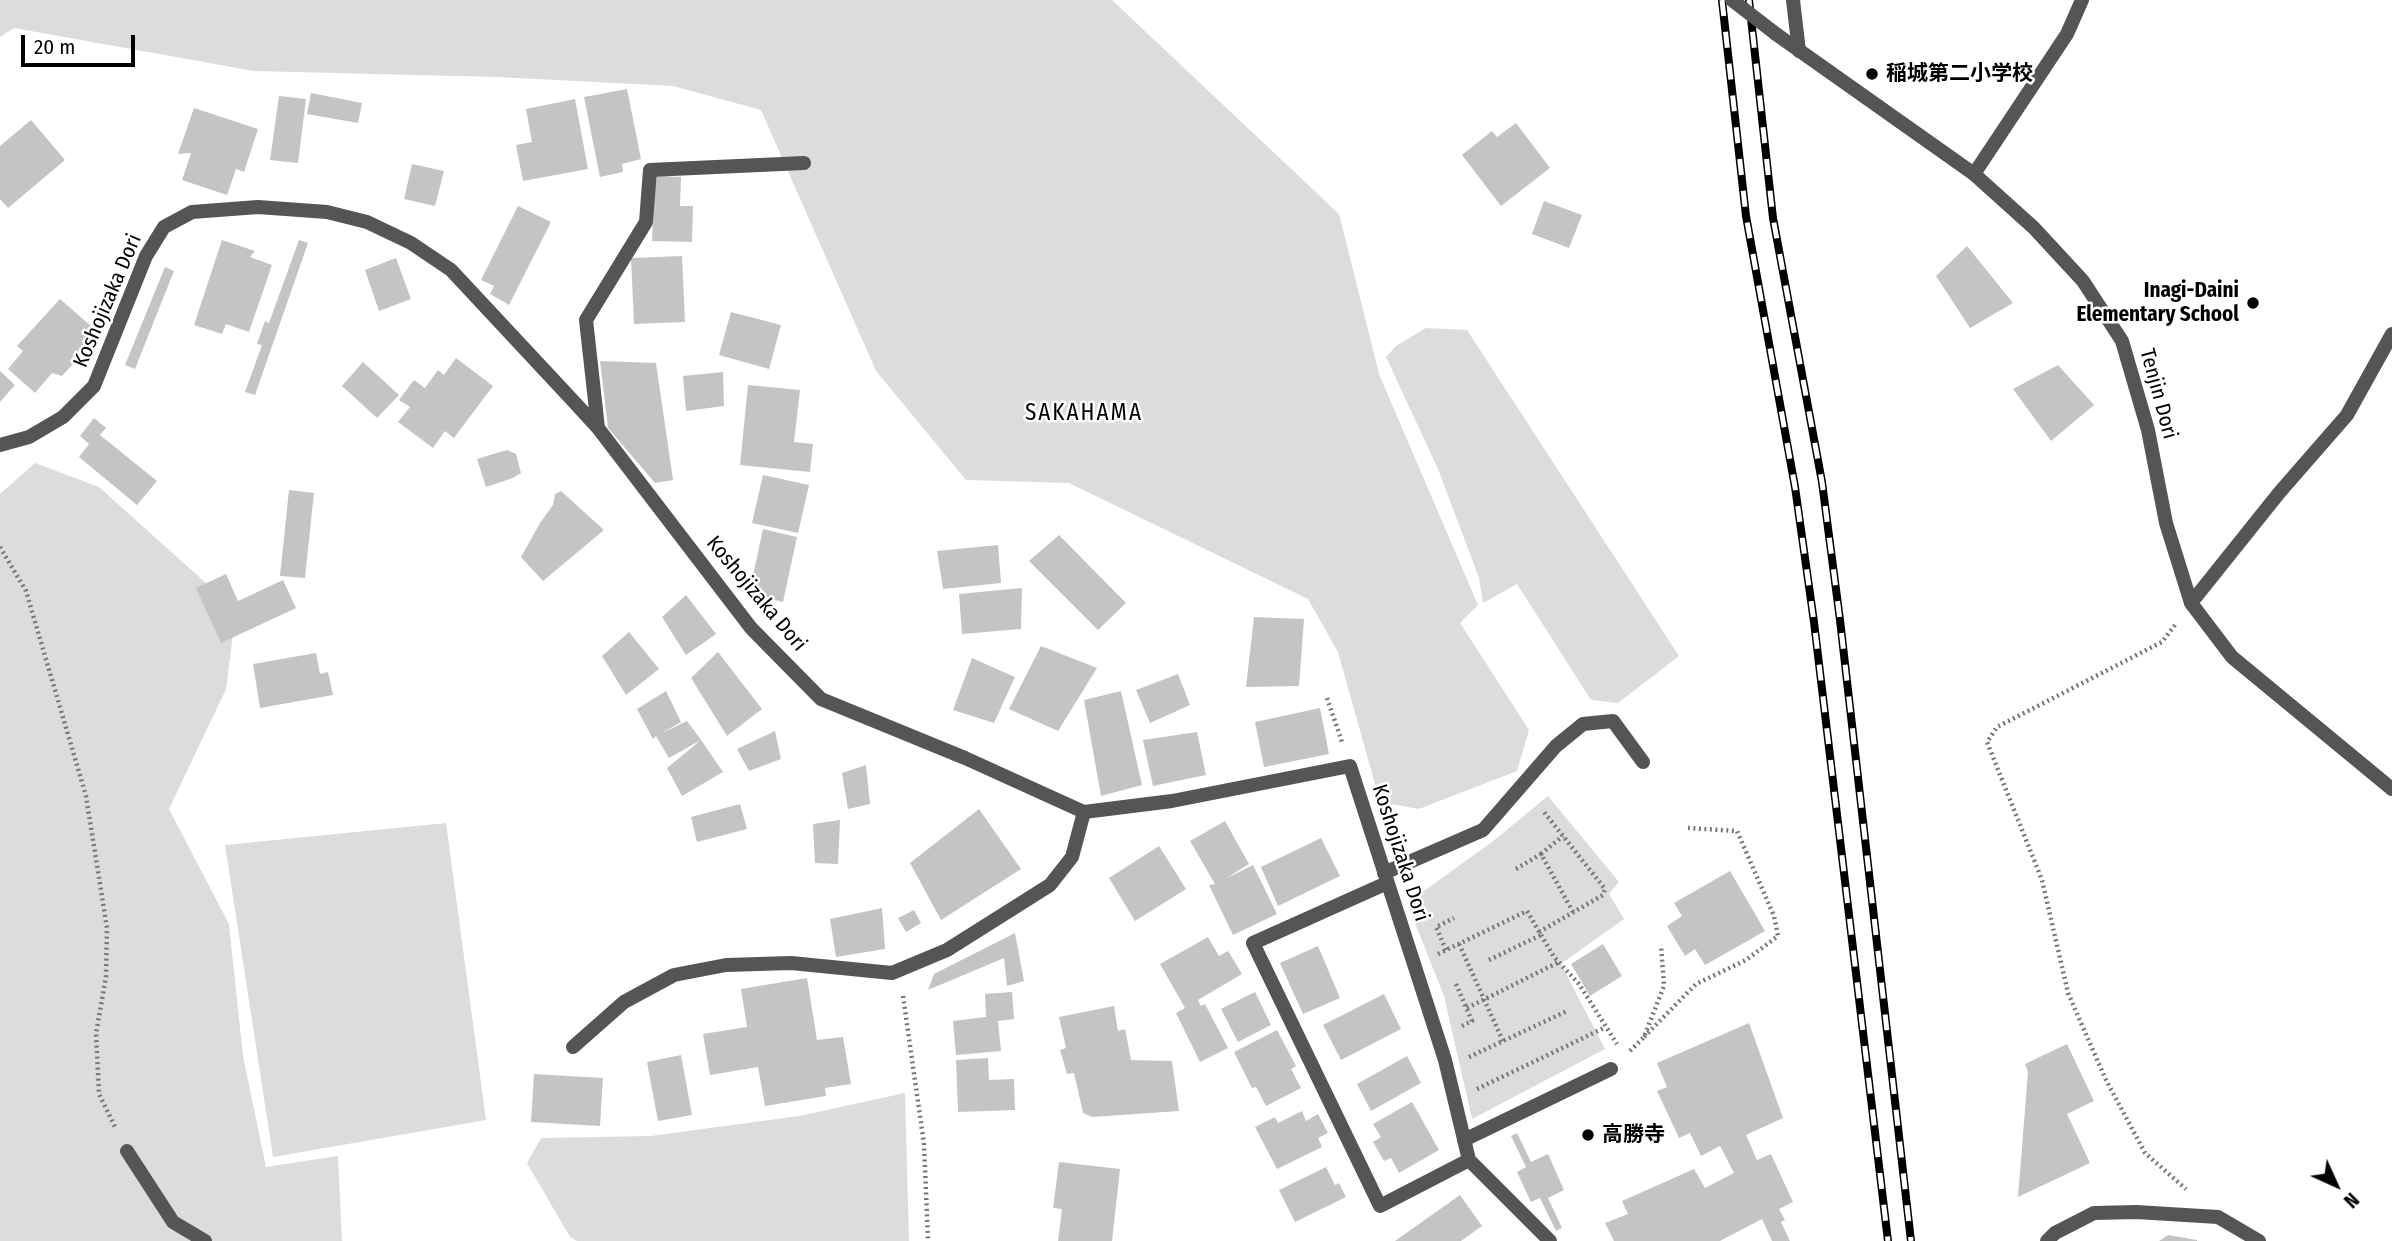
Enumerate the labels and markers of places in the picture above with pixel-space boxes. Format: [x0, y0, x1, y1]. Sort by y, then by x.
place label: 稲城第二小学校 [1886, 61, 2033, 87]
marker: 稲城第二小学校 [1864, 66, 1880, 82]
place label: Inagi-Daini Elementary School [2076, 278, 2239, 328]
marker: Inagi-Daini Elementary School [2245, 295, 2261, 311]
place label: 高勝寺 [1602, 1122, 1665, 1148]
marker: 高勝寺 [1580, 1127, 1596, 1143]

